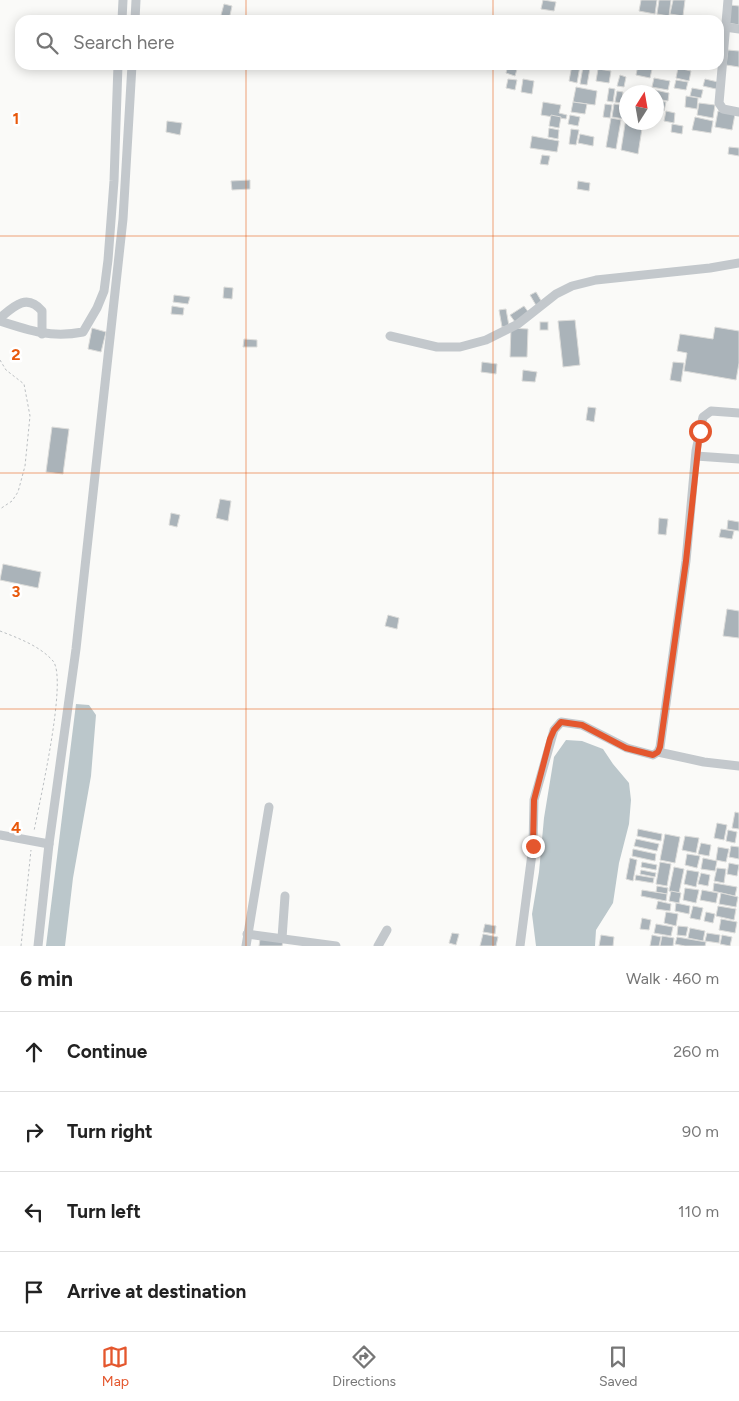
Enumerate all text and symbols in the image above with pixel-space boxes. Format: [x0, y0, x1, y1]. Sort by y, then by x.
search box [15, 15, 724, 70]
icon: search [33, 29, 61, 57]
text: Search here [73, 31, 175, 54]
north arrow [619, 85, 664, 130]
text: 1 [13, 109, 19, 128]
text: 2 [11, 345, 21, 364]
route start [689, 420, 712, 443]
text: 3 [12, 582, 21, 601]
text: 4 [11, 818, 21, 837]
route end [522, 835, 545, 858]
text: 6 min [20, 966, 73, 991]
text: Walk · 460 m [626, 969, 719, 988]
icon: ahead [20, 1038, 48, 1066]
text: Continue [67, 1040, 147, 1063]
text: 260 m [673, 1042, 719, 1061]
icon: right [20, 1118, 48, 1146]
text: Turn right [67, 1120, 153, 1143]
text: 90 m [682, 1122, 719, 1141]
icon: left [20, 1198, 48, 1226]
text: Turn left [67, 1200, 141, 1223]
text: 110 m [678, 1202, 719, 1221]
icon: arrive [20, 1278, 48, 1306]
text: Arrive at destination [67, 1280, 246, 1303]
tab: Map [101, 1343, 129, 1390]
tab: Directions [332, 1343, 396, 1390]
tab: Saved [599, 1343, 638, 1390]

